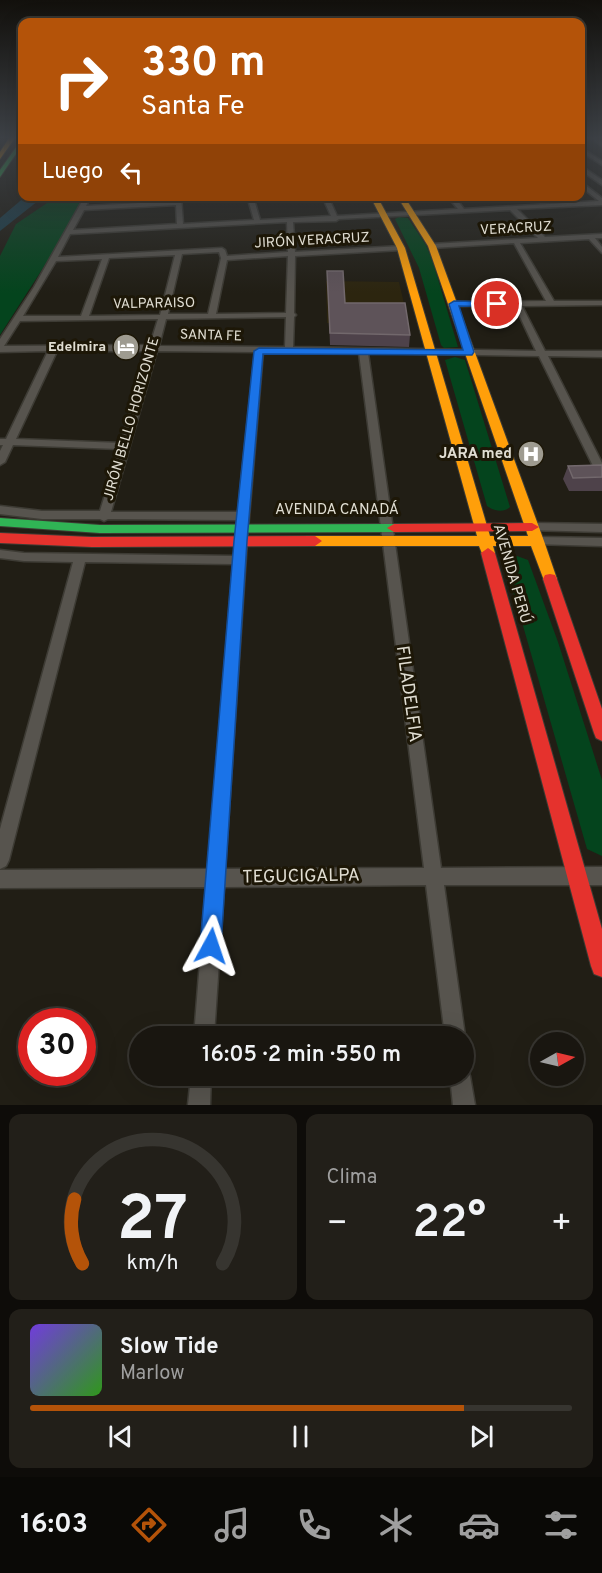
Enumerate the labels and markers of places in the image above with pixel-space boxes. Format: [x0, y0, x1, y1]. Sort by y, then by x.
pin [471, 278, 522, 329]
hotel icon: Edelmira [111, 332, 141, 362]
place label: Edelmira [48, 339, 106, 356]
hospital icon: JARA med [516, 439, 546, 469]
place label: JARA med [439, 445, 512, 464]

